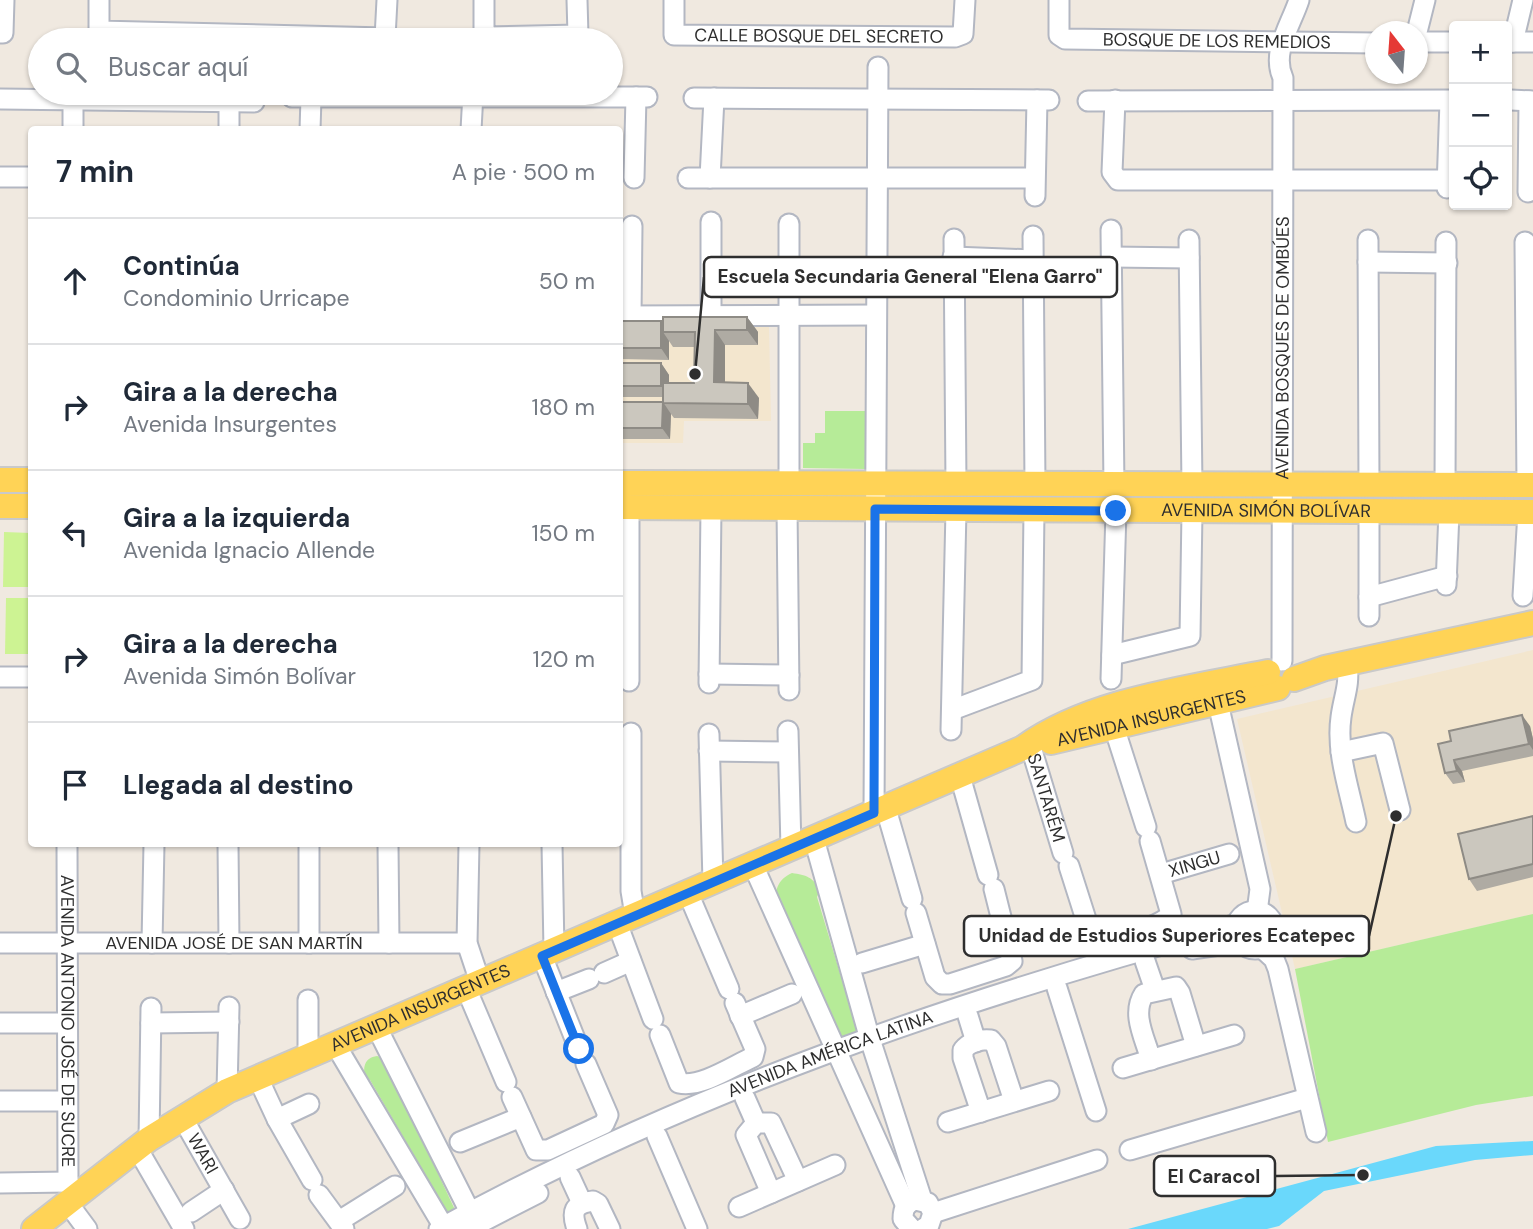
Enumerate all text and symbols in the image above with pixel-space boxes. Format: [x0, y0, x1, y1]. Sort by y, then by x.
north arrow [1365, 21, 1428, 84]
map controls [1449, 21, 1512, 210]
button: + [1449, 21, 1512, 84]
street label: CALLE BOSQUE DEL SECRETO [694, 23, 944, 49]
street label: BOSQUE DE LOS REMEDIOS [1103, 27, 1331, 54]
search box [28, 28, 623, 105]
icon: search [52, 48, 90, 86]
text: Buscar aquí [108, 50, 248, 84]
button: − [1449, 84, 1512, 147]
button: locate [1449, 147, 1512, 210]
text: 7 min [56, 152, 134, 191]
text: A pie · 500 m [452, 157, 595, 187]
street label: AVENIDA BOSQUES DE OMBÚES [1270, 216, 1295, 480]
text: Continúa [123, 249, 240, 283]
callout: Escuela Secundaria General "Elena Garro" [704, 257, 1117, 297]
icon: ahead [56, 262, 94, 300]
text: Escuela Secundaria General "Elena Garro" [717, 264, 1103, 289]
text: 50 m [539, 266, 595, 296]
text: Condominio Urricape [123, 283, 350, 313]
text: Gira a la derecha [123, 375, 338, 409]
icon: right [56, 388, 94, 426]
text: 180 m [531, 392, 595, 422]
text: Avenida Insurgentes [123, 409, 337, 439]
route end [1100, 495, 1131, 526]
street label: AVENIDA SIMÓN BOLÍVAR [1161, 498, 1371, 523]
text: Gira a la izquierda [123, 501, 350, 535]
icon: left [56, 514, 94, 552]
text: 150 m [531, 518, 595, 548]
text: Avenida Ignacio Allende [123, 535, 375, 565]
text: Gira a la derecha [123, 627, 338, 661]
icon: right [56, 640, 94, 678]
text: 120 m [532, 644, 595, 674]
text: Avenida Simón Bolívar [123, 661, 356, 691]
street label: AVENIDA INSURGENTES [1054, 684, 1248, 752]
street label: SANTARÉM [1021, 750, 1071, 845]
icon: arrive [56, 766, 94, 804]
text: Llegada al destino [123, 768, 354, 802]
street label: XINGU [1166, 845, 1223, 883]
street label: AVENIDA ANTONIO JOSÉ DE SUCRE [55, 875, 80, 1167]
callout: Unidad de Estudios Superiores Ecatepec [964, 916, 1369, 956]
text: Unidad de Estudios Superiores Ecatepec [978, 923, 1356, 948]
street label: AVENIDA JOSÉ DE SAN MARTÍN [105, 931, 363, 955]
street label: AVENIDA INSURGENTES [326, 958, 514, 1057]
street label: AVENIDA AMÉRICA LATINA [724, 1005, 936, 1103]
route start [563, 1033, 594, 1064]
street label: WARI [182, 1129, 224, 1178]
callout: El Caracol [1154, 1156, 1275, 1196]
text: El Caracol [1168, 1164, 1260, 1189]

